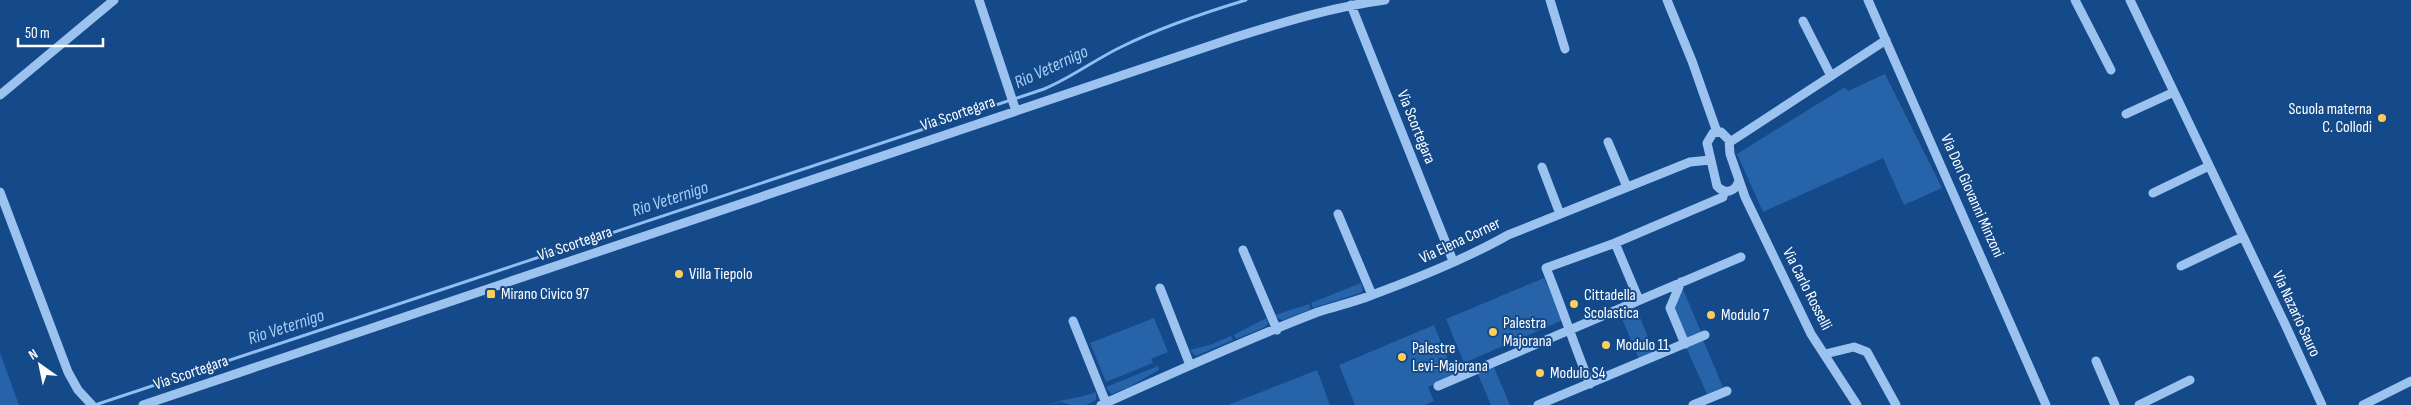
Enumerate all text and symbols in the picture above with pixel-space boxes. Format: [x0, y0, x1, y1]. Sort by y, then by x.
scale bar [18, 15, 102, 47]
text: 50 m [25, 24, 50, 43]
water label: Rio Veternigo [1011, 41, 1092, 93]
street label: Via Scortegara [1393, 88, 1439, 166]
street label: Via Scortegara [918, 92, 998, 136]
place label: Scuola materna C. Collodi [2289, 100, 2372, 137]
marker: Scuola materna C. Collodi [2376, 112, 2388, 124]
street label: Via Don Giovanni Minzoni [1936, 131, 2008, 261]
water label: Rio Veternigo [629, 177, 711, 221]
street label: Via Elena Corner [1416, 214, 1504, 268]
street label: Via Scortegara [535, 222, 615, 266]
street label: Via Carlo Rosselli [1778, 245, 1836, 333]
place label: Villa Tiepolo [689, 265, 753, 284]
marker: Villa Tiepolo [673, 268, 685, 280]
street label: Via Nazario Sauro [2268, 268, 2324, 360]
place label: Mirano Civico 97 [501, 285, 590, 304]
place label: Cittadella Scolastica [1584, 286, 1639, 323]
marker: Mirano Civico 97 [485, 288, 497, 300]
marker: Cittadella Scolastica [1568, 298, 1580, 310]
water label: Rio Veternigo [245, 305, 327, 349]
place label: Modulo 7 [1721, 306, 1770, 325]
marker: Modulo 7 [1705, 309, 1717, 321]
place label: Palestra Majorana [1503, 314, 1552, 351]
marker: Palestra Majorana [1487, 326, 1499, 338]
place label: Modulo 11 [1616, 336, 1669, 355]
place label: Palestre Levi-Majorana [1412, 339, 1488, 376]
marker: Modulo 11 [1600, 339, 1612, 351]
north arrow [15, 340, 65, 390]
text: N [25, 345, 41, 364]
street label: Via Scortegara [151, 351, 231, 395]
marker: Palestre Levi-Majorana [1396, 351, 1408, 363]
place label: Modulo S4 [1550, 364, 1606, 383]
marker: Modulo S4 [1534, 367, 1546, 379]

